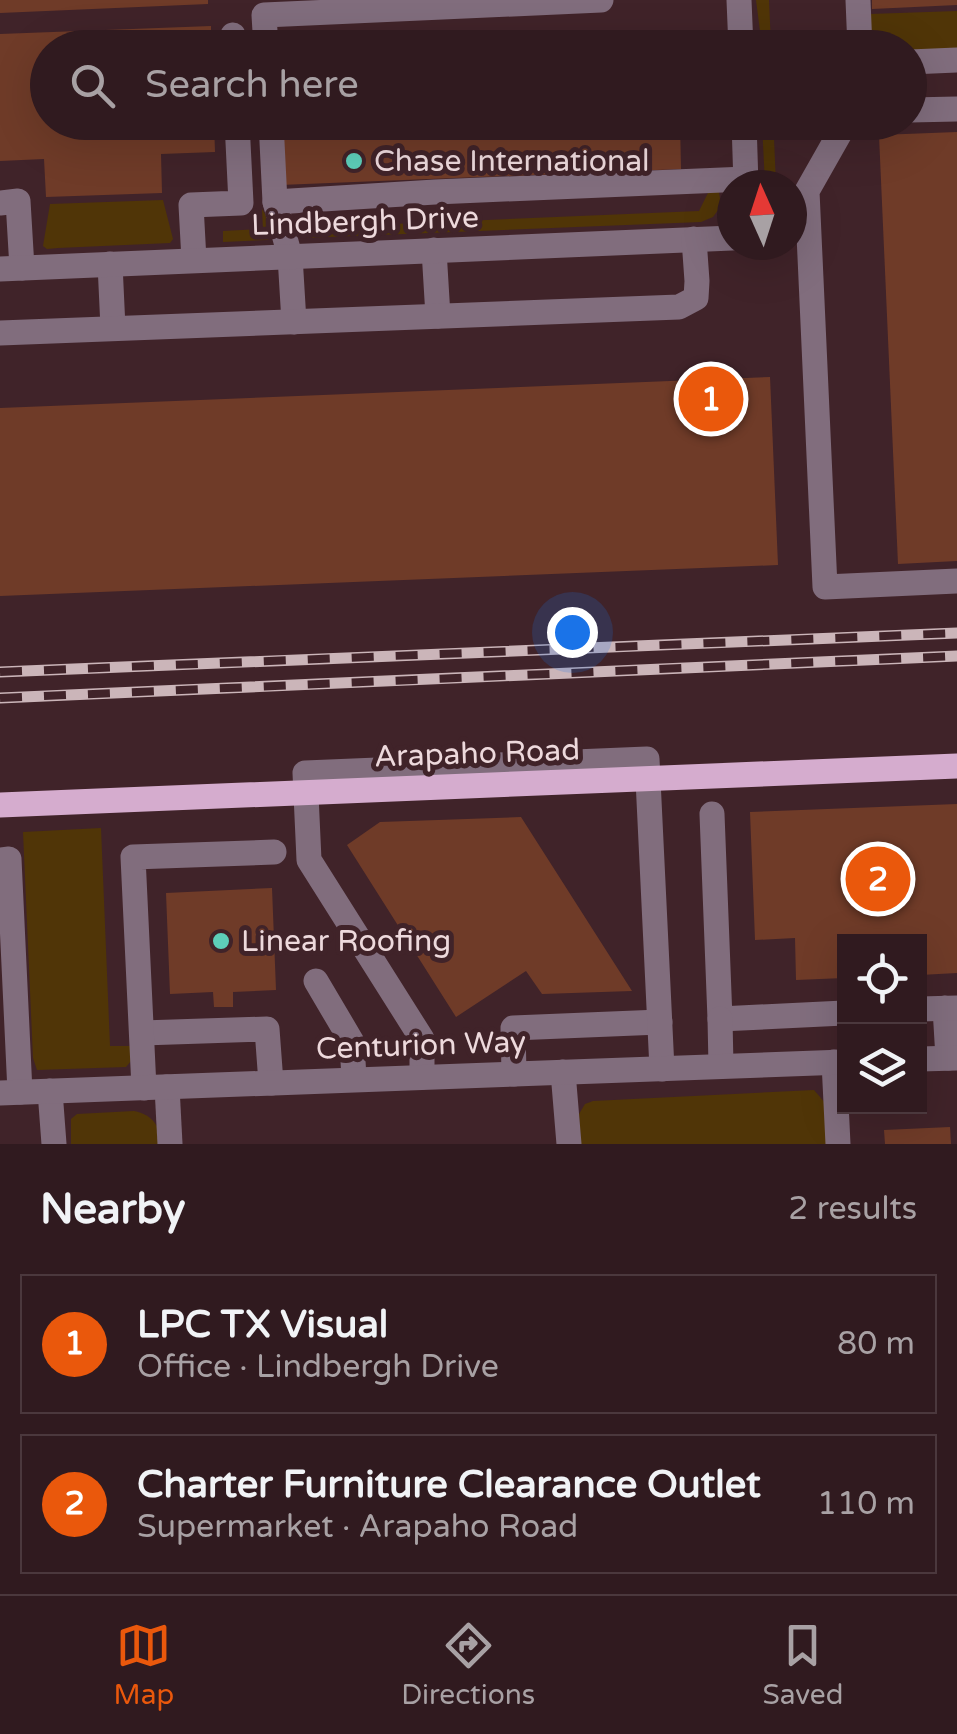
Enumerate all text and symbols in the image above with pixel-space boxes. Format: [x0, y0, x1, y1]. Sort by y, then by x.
search box [30, 30, 927, 140]
icon: search [65, 58, 120, 113]
text: Search here [145, 62, 359, 108]
place label: Chase International [374, 143, 650, 180]
marker: Chase International [343, 150, 365, 172]
north arrow [717, 170, 807, 260]
street label: Lindbergh Drive [251, 199, 479, 244]
pin: 1 [678, 362, 744, 436]
your location [547, 607, 598, 658]
street label: Arapaho Road [373, 731, 581, 776]
pin: 2 [846, 842, 910, 916]
place label: Linear Roofing [241, 923, 451, 960]
marker: Linear Roofing [210, 930, 232, 952]
map controls [837, 934, 927, 1114]
button: locate [837, 934, 927, 1024]
street label: Centurion Way [315, 1023, 527, 1068]
button: layers [837, 1024, 927, 1114]
text: Nearby [40, 1184, 185, 1235]
text: 2 results [788, 1190, 917, 1228]
text: LPC TX Visual [137, 1302, 388, 1348]
text: 1 [64, 1325, 85, 1363]
text: 80 m [837, 1325, 915, 1363]
text: Office · Lindbergh Drive [137, 1348, 499, 1386]
text: Charter Furniture Clearance Outlet [137, 1462, 761, 1508]
text: 2 [64, 1485, 85, 1523]
text: 110 m [817, 1485, 915, 1523]
text: Supermarket · Arapaho Road [137, 1508, 578, 1546]
tab: Map [114, 1618, 174, 1712]
tab: Directions [401, 1618, 535, 1712]
tab: Saved [762, 1618, 843, 1712]

